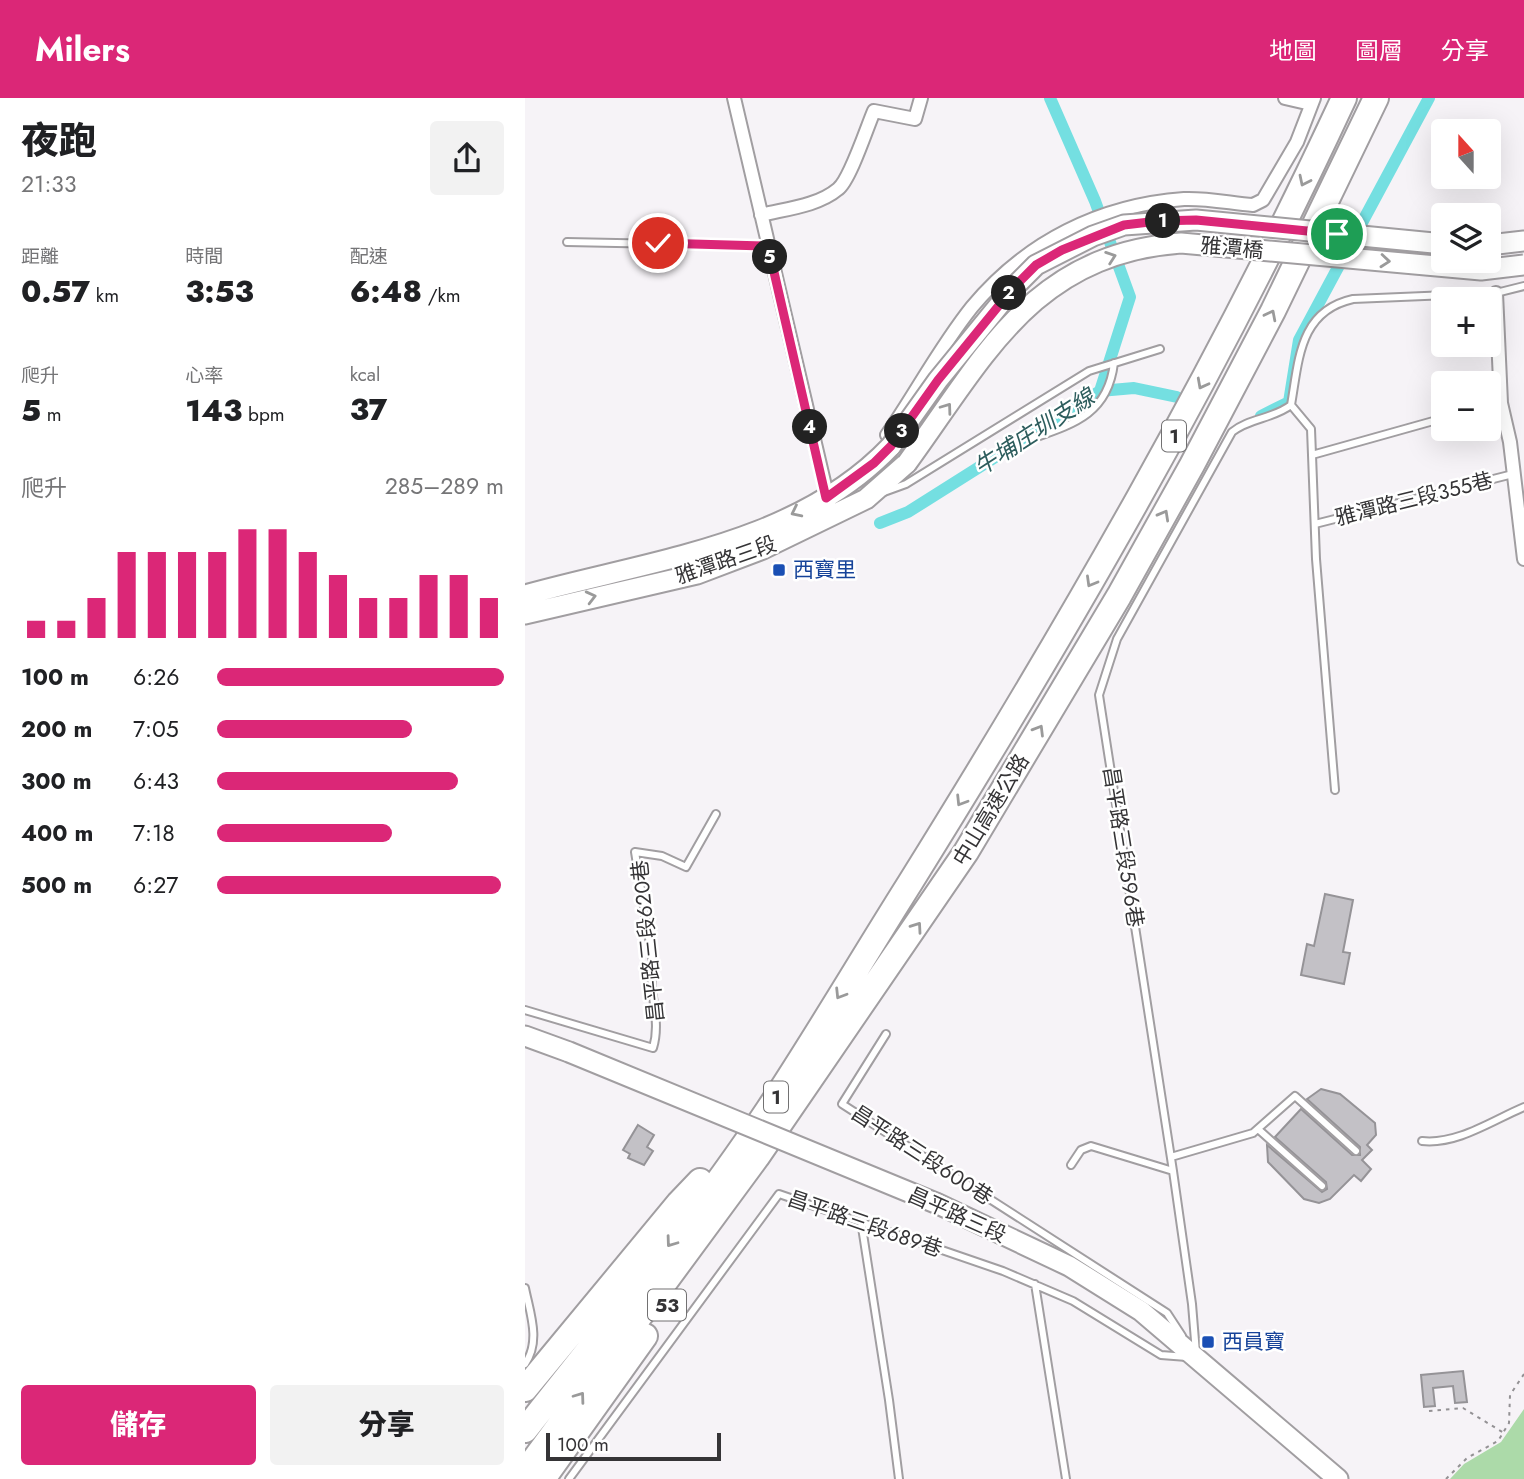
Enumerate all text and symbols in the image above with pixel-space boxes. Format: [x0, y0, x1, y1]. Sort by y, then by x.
text: Milers [35, 26, 130, 73]
text: 地圖 [1269, 33, 1317, 68]
text: 圖層 [1355, 33, 1403, 68]
text: 分享 [1441, 33, 1489, 68]
text: 夜跑 [21, 113, 97, 168]
north arrow [1431, 119, 1501, 189]
map controls [1431, 119, 1501, 441]
button: share [430, 121, 504, 195]
text: 21:33 [21, 167, 76, 201]
one-way arrow [1299, 174, 1313, 186]
button: layers [1431, 203, 1501, 273]
pin: 1 [1145, 204, 1181, 238]
pin [1307, 204, 1367, 264]
text: 1 [1158, 207, 1167, 234]
pin [628, 213, 688, 273]
icon: arrive [1318, 215, 1356, 253]
icon: check [639, 224, 677, 262]
street label: 雅潭橋 [1199, 230, 1265, 266]
pin: 5 [753, 240, 787, 274]
text: 距離 [21, 243, 59, 270]
text: 時間 [185, 243, 223, 270]
text: 配速 [350, 243, 388, 270]
text: 5 [763, 243, 776, 270]
one-way arrow [1104, 251, 1116, 265]
one-way arrow [1380, 253, 1391, 268]
text: 0.57 [21, 270, 90, 313]
text: 3:53 [185, 270, 254, 313]
text: 6:48 [350, 270, 422, 313]
pin: 2 [991, 276, 1027, 310]
text: 2 [1002, 279, 1015, 306]
text: km [90, 282, 119, 309]
text: /km [422, 282, 461, 309]
button: + [1431, 287, 1501, 357]
one-way arrow [1263, 309, 1277, 322]
text: kcal [350, 361, 380, 388]
text: 爬升 [21, 362, 59, 389]
text: 心率 [185, 362, 223, 389]
button: − [1431, 371, 1501, 441]
one-way arrow [1197, 377, 1210, 389]
water label: 牛埔庄圳支線 [967, 379, 1104, 484]
text: 37 [350, 388, 387, 431]
text: 5 [21, 389, 41, 432]
text: 143 [185, 389, 242, 432]
text: m [41, 401, 62, 428]
text: bpm [242, 401, 285, 428]
one-way arrow [939, 403, 951, 416]
pin: 4 [793, 410, 827, 444]
text: 4 [803, 413, 816, 440]
pin: 3 [885, 414, 919, 448]
text: 3 [896, 417, 907, 444]
road number: 1 [1162, 420, 1186, 452]
street label: 雅潭路三段355巷 [1332, 465, 1496, 533]
text: 285–289 m [385, 469, 504, 503]
text: 爬升 [21, 471, 67, 505]
one-way arrow [791, 504, 803, 518]
one-way arrow [1156, 510, 1169, 522]
street label: 雅潭路三段 [671, 529, 781, 591]
place label: 西寶里 [793, 555, 856, 585]
marker: 西寶里 [771, 562, 787, 578]
one-way arrow [1086, 575, 1099, 588]
one-way arrow [585, 591, 597, 605]
text: 100 m [21, 660, 89, 694]
text: 6:26 [133, 660, 179, 694]
text: 200 m [21, 712, 92, 746]
text: 7:05 [133, 712, 179, 746]
one-way arrow [1031, 725, 1044, 738]
street label: 中山高速公路 [946, 748, 1036, 872]
text: 300 m [21, 764, 92, 798]
text: 6:43 [133, 764, 179, 798]
street label: 昌平路三段596巷 [1096, 765, 1150, 929]
one-way arrow [956, 794, 969, 807]
text: 400 m [21, 816, 93, 850]
text: 7:18 [133, 816, 175, 850]
street label: 昌平路三段620巷 [625, 859, 671, 1023]
text: 500 m [21, 868, 92, 902]
text: 6:27 [133, 868, 178, 902]
one-way arrow [909, 921, 922, 934]
one-way arrow [836, 986, 849, 999]
road number: 1 [764, 1082, 788, 1113]
street label: 昌平路三段600巷 [845, 1098, 999, 1212]
street label: 昌平路三段 [903, 1180, 1011, 1250]
street label: 昌平路三段689巷 [784, 1183, 946, 1265]
one-way arrow [666, 1235, 679, 1247]
road number: 53 [648, 1289, 686, 1320]
place label: 西員寶 [1222, 1327, 1285, 1357]
marker: 西員寶 [1200, 1334, 1216, 1350]
button: 儲存 [21, 1385, 256, 1465]
button: 分享 [270, 1385, 504, 1465]
one-way arrow [571, 1392, 584, 1405]
scale bar [546, 1430, 721, 1462]
text: 100 m [557, 1431, 609, 1458]

